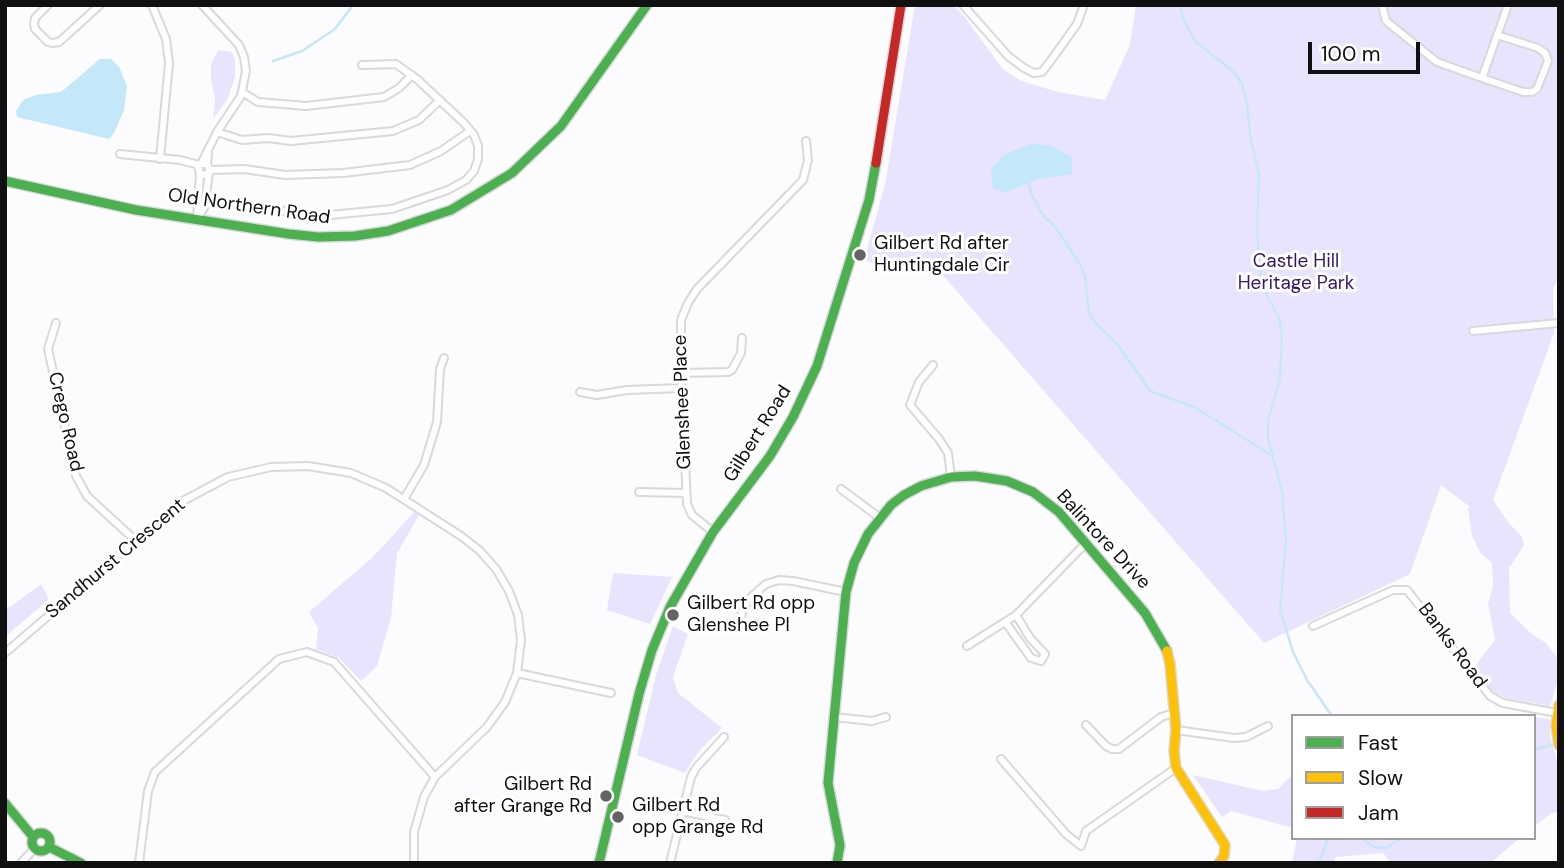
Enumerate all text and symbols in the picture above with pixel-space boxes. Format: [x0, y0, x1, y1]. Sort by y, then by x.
scale bar [1312, 28, 1424, 72]
text: 100 m [1321, 40, 1381, 68]
street label: Old Northern Road [166, 184, 332, 230]
place label: Gilbert Rd after Huntingdale Cir [874, 233, 1009, 277]
marker: Gilbert Rd after Huntingdale Cir [852, 247, 868, 263]
park label: Castle Hill Heritage Park [1238, 251, 1354, 295]
street label: Glenshee Place [669, 334, 697, 470]
street label: Crego Road [42, 370, 88, 474]
street label: Gilbert Road [719, 381, 797, 487]
street label: Balintore Drive [1051, 486, 1155, 594]
street label: Sandhurst Crescent [42, 494, 190, 624]
place label: Gilbert Rd opp Glenshee Pl [687, 593, 815, 637]
street label: Banks Road [1413, 599, 1491, 693]
marker: Gilbert Rd opp Glenshee Pl [665, 607, 681, 623]
legend [1291, 714, 1536, 840]
text: Fast [1358, 729, 1398, 757]
text: Slow [1358, 764, 1403, 792]
place label: Gilbert Rd after Grange Rd [454, 774, 592, 818]
marker: Gilbert Rd after Grange Rd [598, 788, 614, 804]
place label: Gilbert Rd opp Grange Rd [632, 795, 763, 839]
text: Jam [1358, 799, 1399, 827]
marker: Gilbert Rd opp Grange Rd [610, 809, 626, 825]

